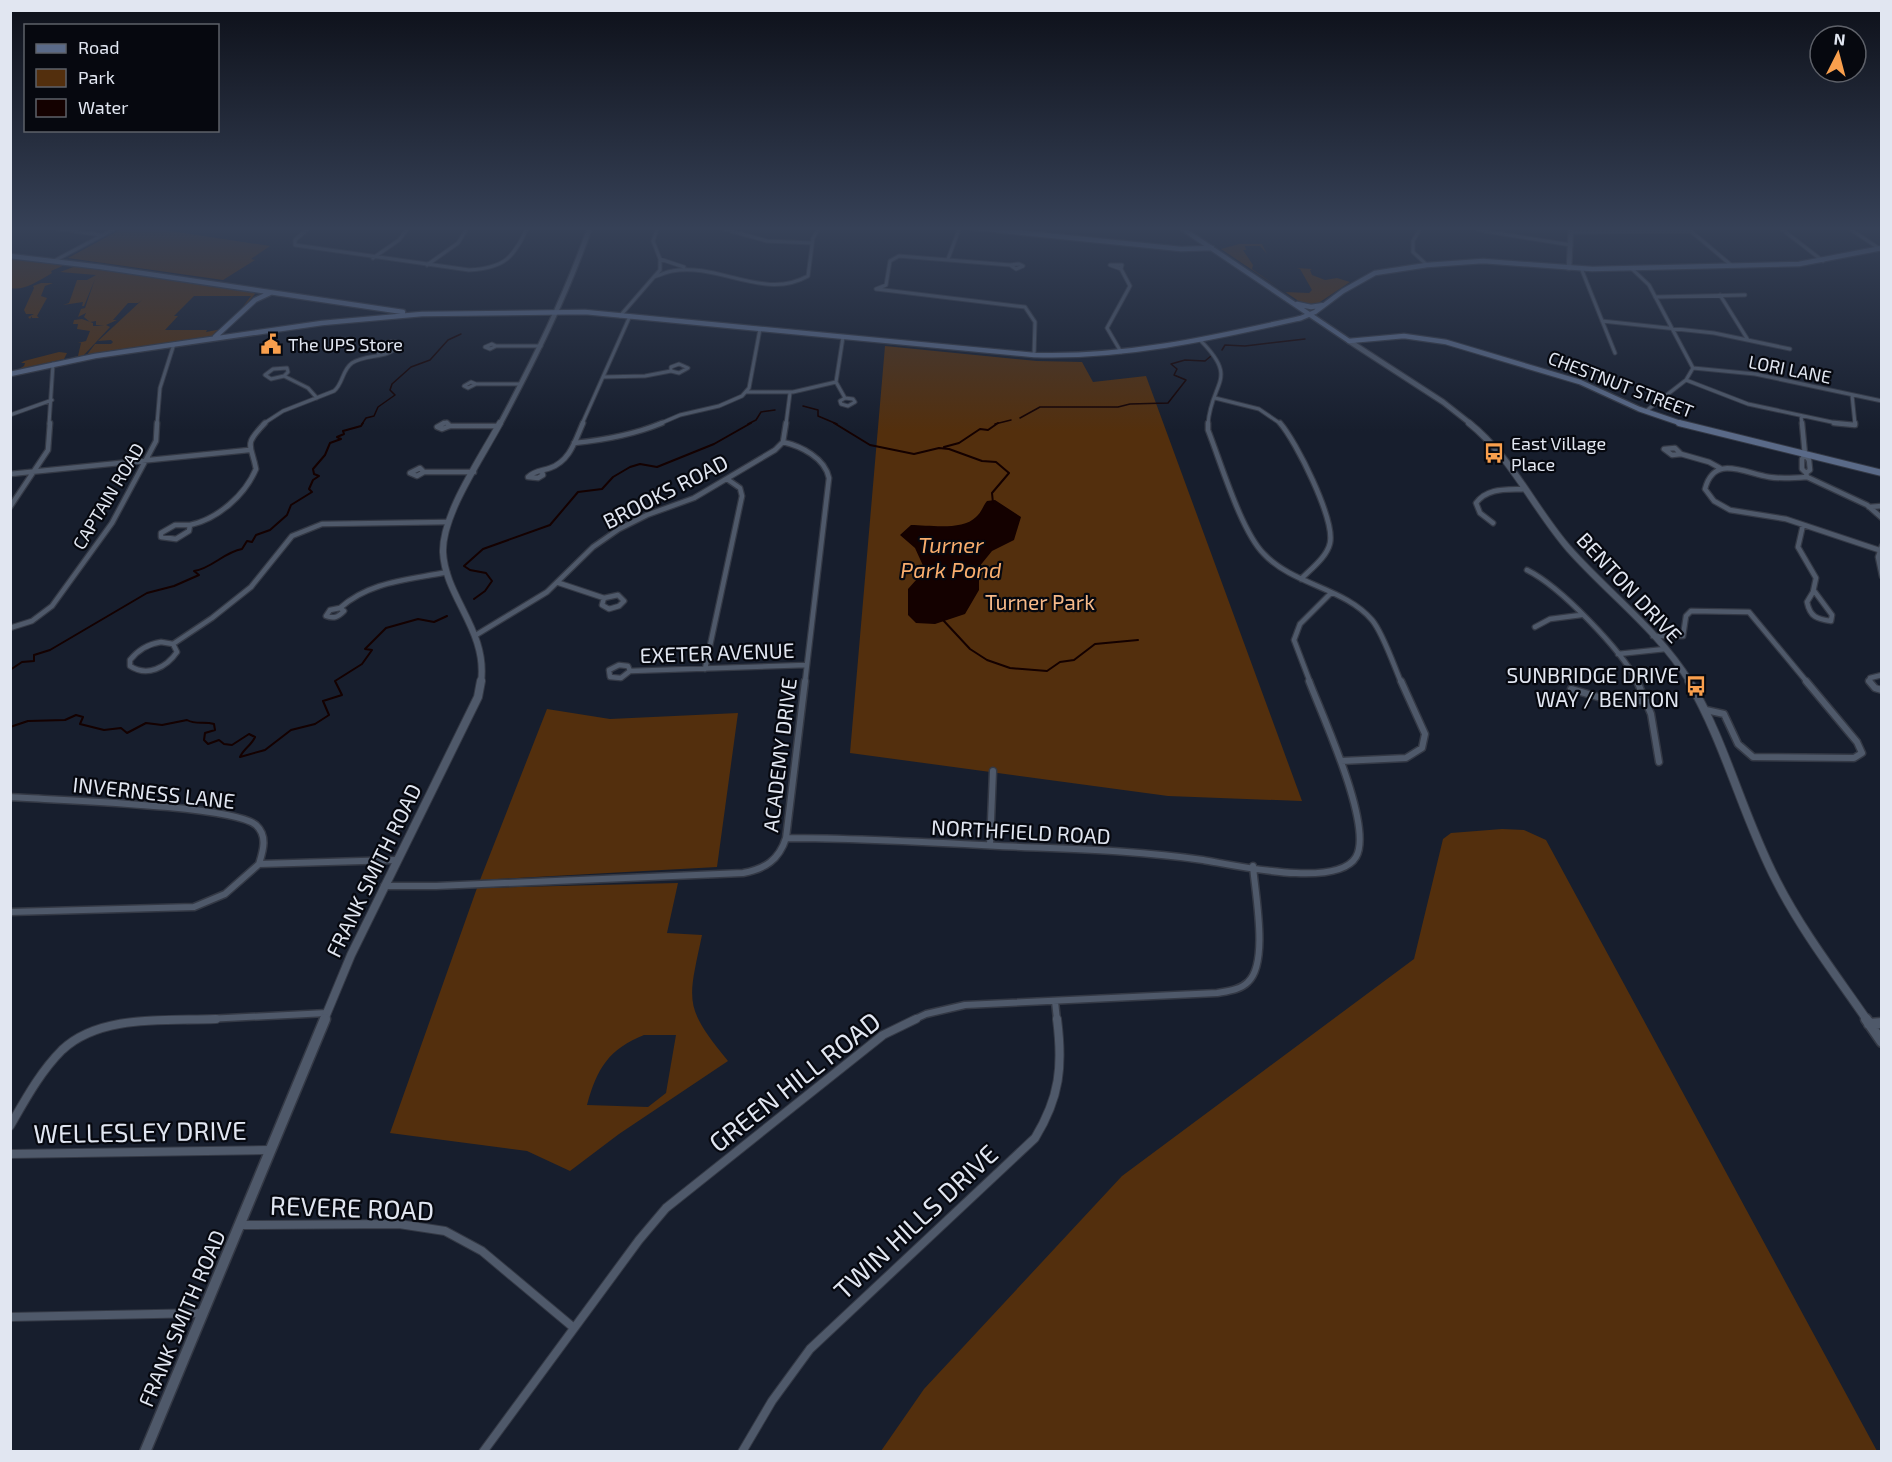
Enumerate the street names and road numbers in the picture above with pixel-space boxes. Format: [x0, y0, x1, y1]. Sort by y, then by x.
street label: CHESTNUT STREET [1545, 346, 1697, 422]
street label: LORI LANE [1747, 350, 1833, 388]
street label: CAPTAIN ROAD [68, 439, 148, 553]
street label: BROOKS ROAD [598, 449, 732, 533]
street label: BENTON DRIVE [1572, 527, 1688, 647]
street label: EXETER AVENUE [639, 637, 795, 667]
street label: ACADEMY DRIVE [757, 677, 801, 833]
street label: INVERNESS LANE [72, 771, 236, 813]
street label: FRANK SMITH ROAD [320, 779, 426, 961]
street label: NORTHFIELD ROAD [931, 814, 1111, 848]
street label: GREEN HILL ROAD [702, 1005, 886, 1157]
street label: WELLESLEY DRIVE [33, 1114, 247, 1148]
street label: TWIN HILLS DRIVE [827, 1137, 1003, 1305]
street label: REVERE ROAD [269, 1189, 435, 1225]
street label: FRANK SMITH ROAD [132, 1226, 230, 1410]

